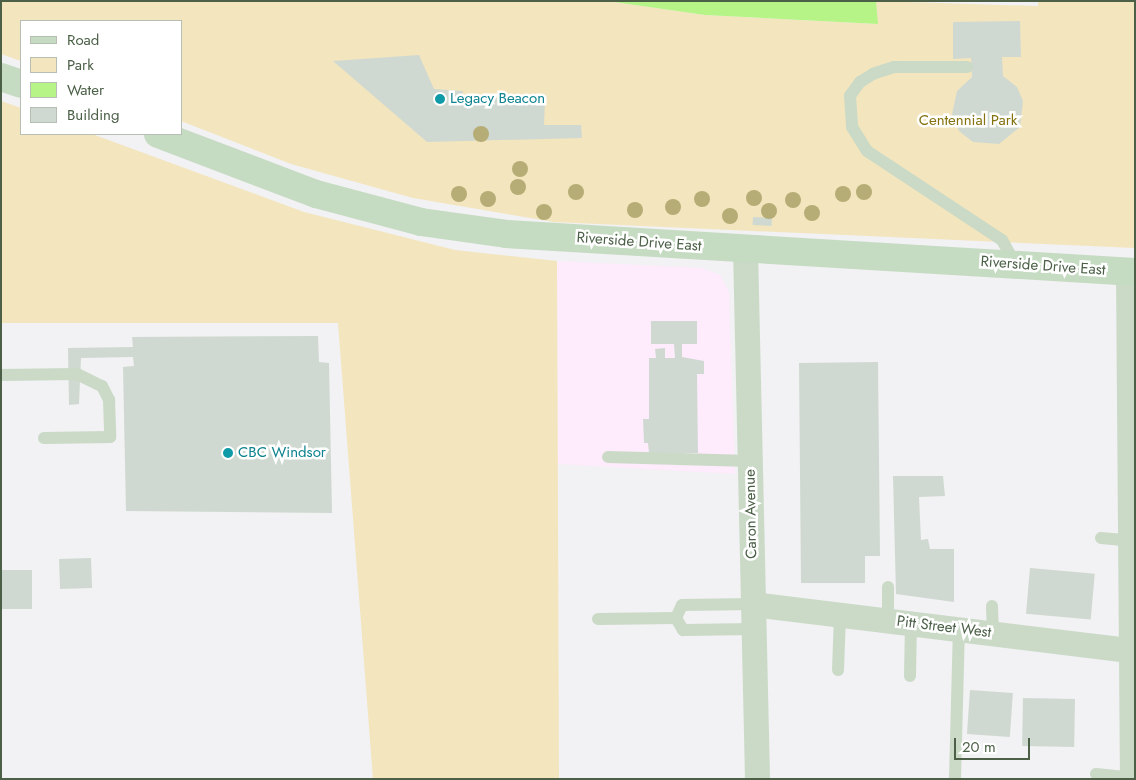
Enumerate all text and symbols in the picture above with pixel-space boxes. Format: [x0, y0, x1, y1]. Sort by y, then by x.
legend [20, 20, 182, 135]
text: Road [67, 29, 99, 51]
text: Park [67, 54, 94, 76]
text: Water [67, 79, 104, 101]
place label: Legacy Beacon [450, 90, 545, 108]
marker: Legacy Beacon [434, 93, 446, 105]
text: Building [67, 104, 119, 126]
park label: Centennial Park [919, 112, 1017, 130]
street label: Riverside Drive East [576, 229, 702, 255]
street label: Riverside Drive East [980, 253, 1106, 279]
place label: CBC Windsor [238, 444, 326, 462]
marker: CBC Windsor [222, 447, 234, 459]
street label: Caron Avenue [741, 469, 761, 559]
street label: Pitt Street West [896, 612, 992, 642]
scale bar [956, 728, 1032, 760]
text: 20 m [962, 736, 996, 758]

